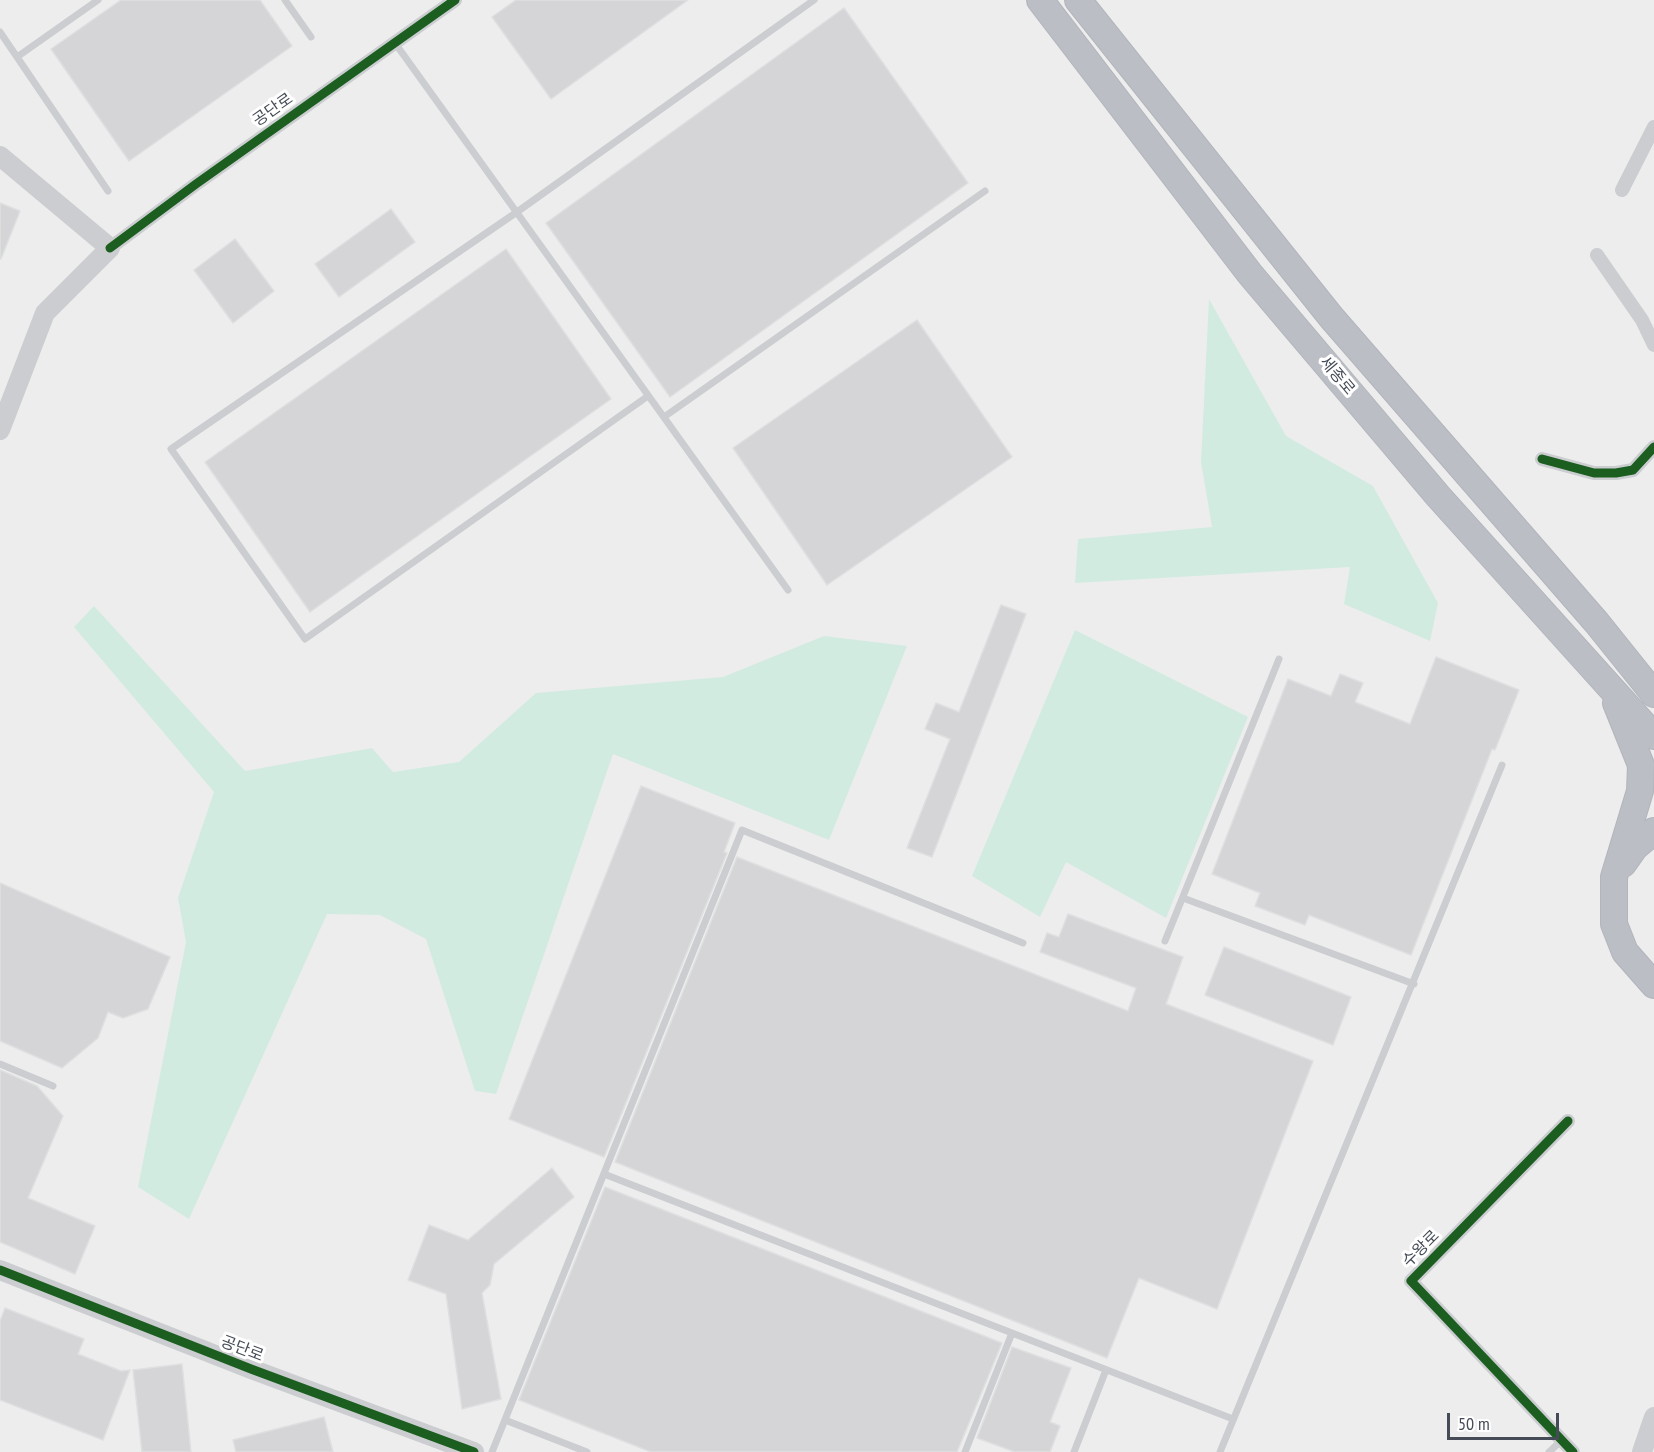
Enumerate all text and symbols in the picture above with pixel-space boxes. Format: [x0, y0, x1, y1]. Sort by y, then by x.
street label: 공단로 [249, 89, 297, 131]
street label: 세종로 [1315, 353, 1359, 399]
street label: 수왕로 [1399, 1227, 1443, 1271]
street label: 공단로 [218, 1332, 266, 1366]
scale bar [1450, 1401, 1562, 1439]
text: 50 m [1458, 1412, 1490, 1435]

